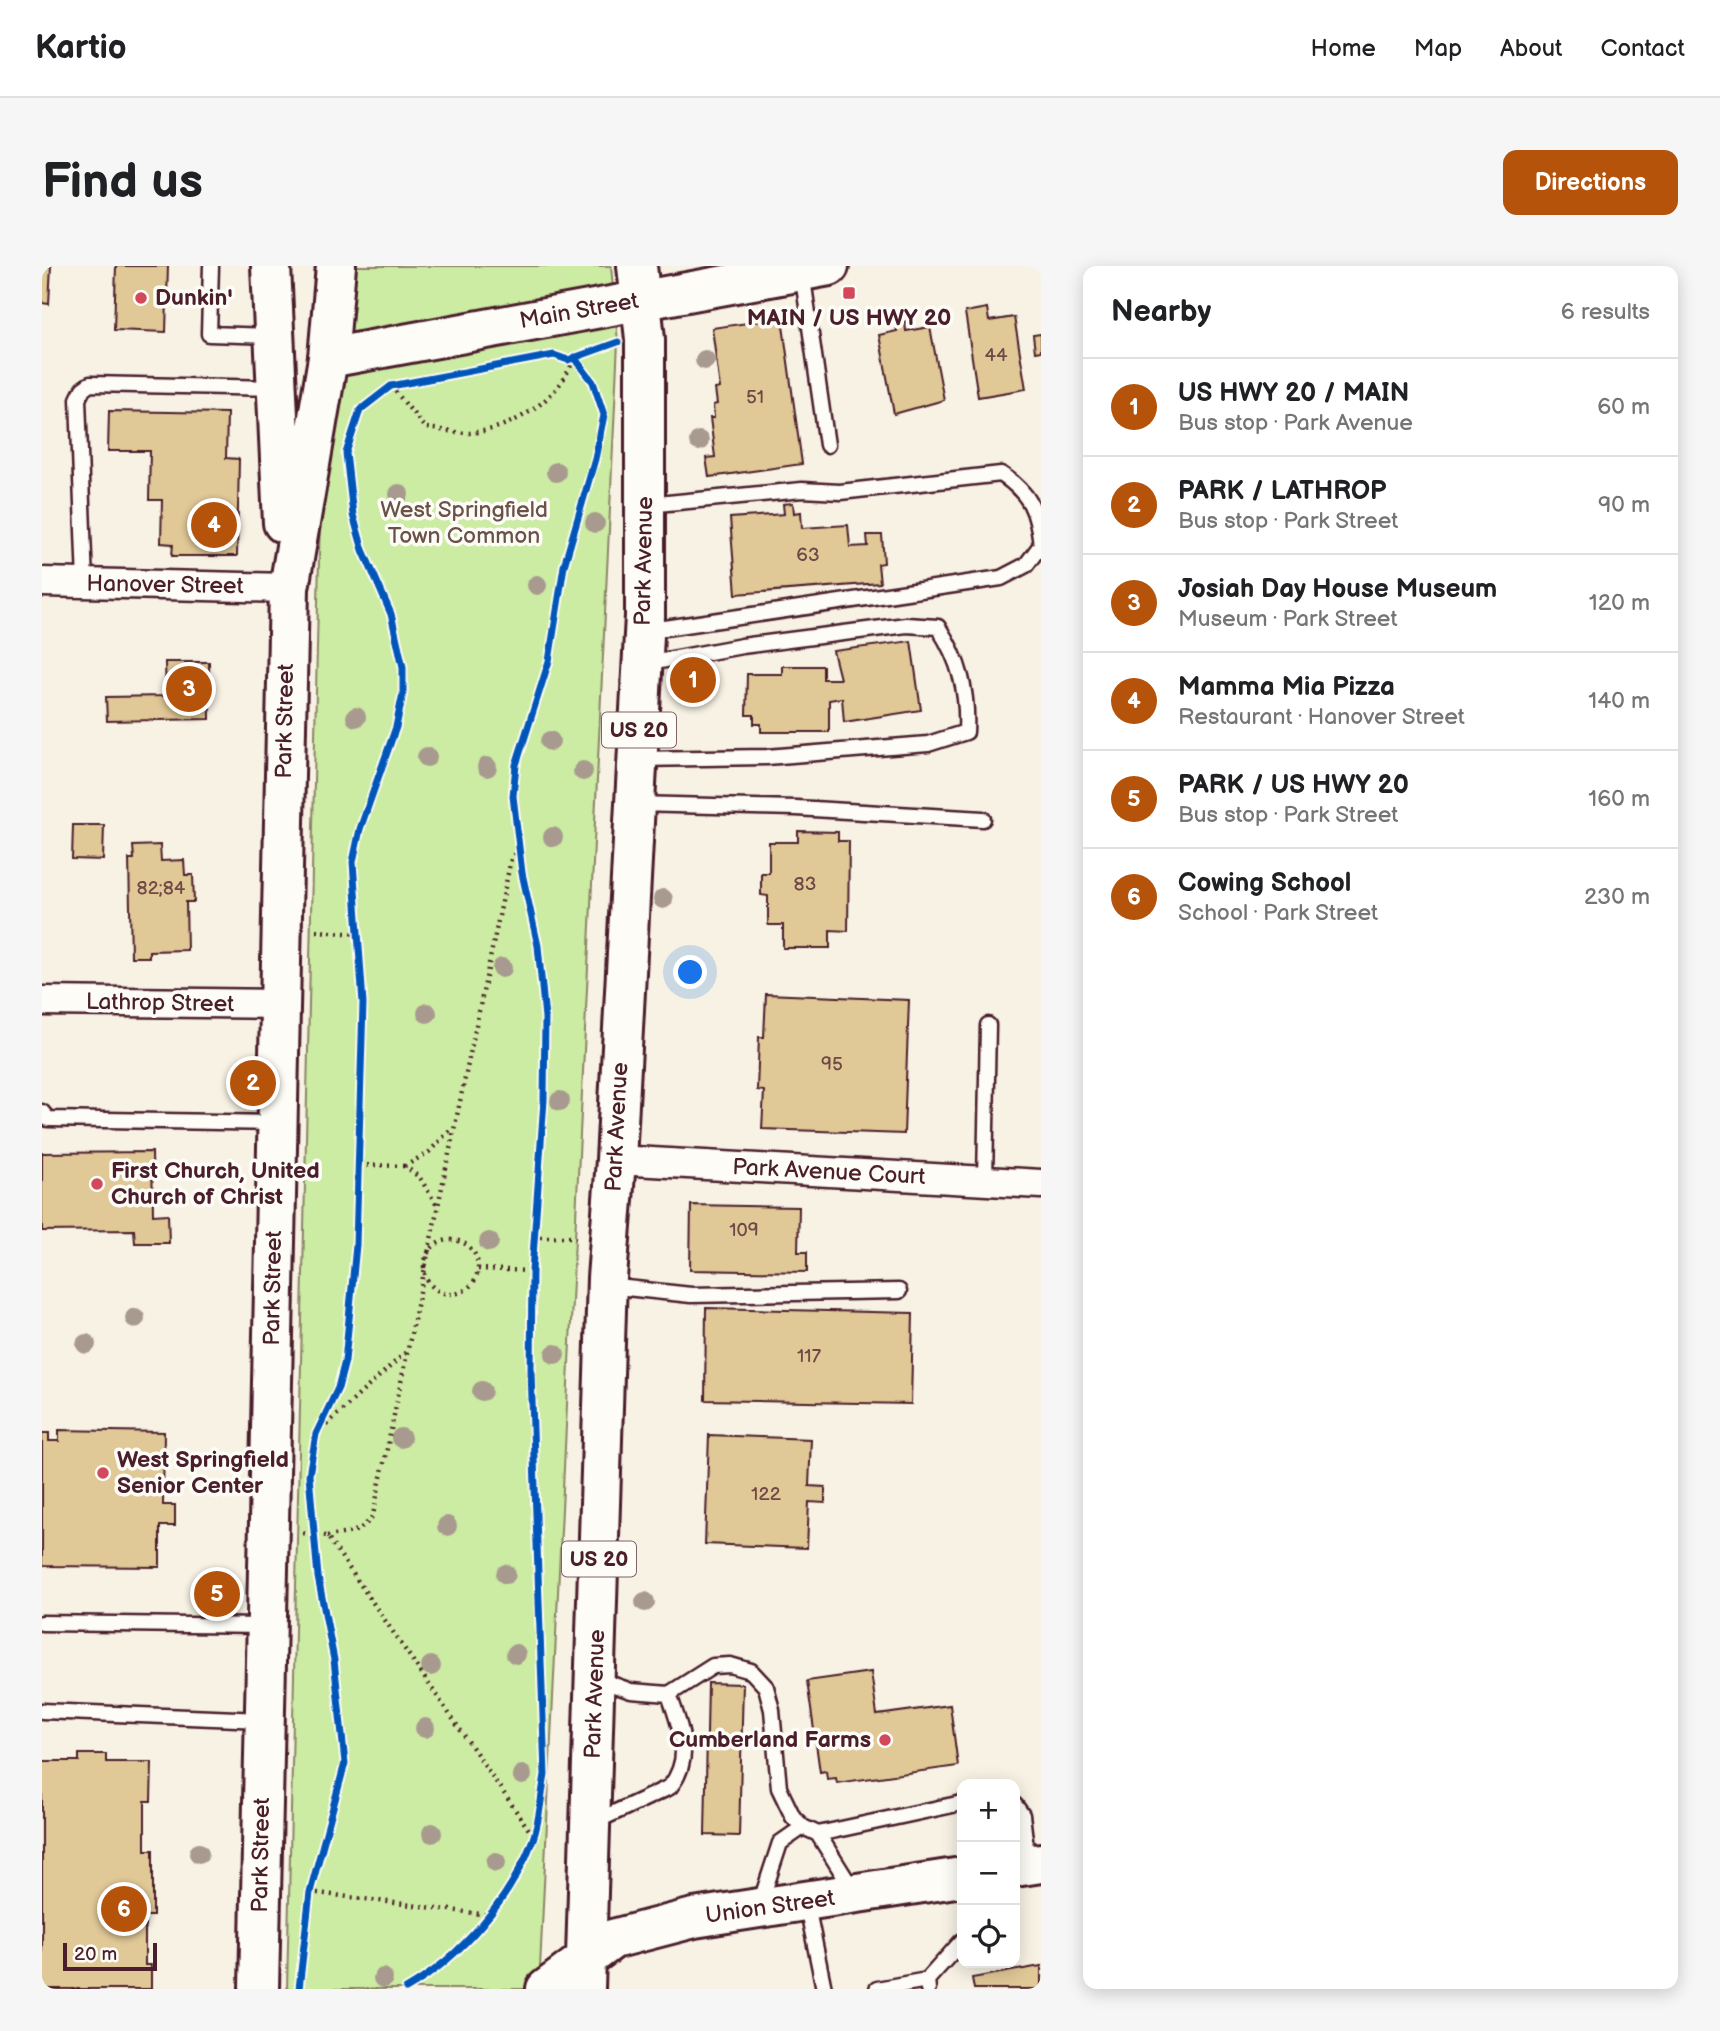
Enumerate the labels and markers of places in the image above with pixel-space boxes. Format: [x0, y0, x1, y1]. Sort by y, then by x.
place label: Dunkin' [155, 284, 232, 312]
marker: MAIN / US HWY 20 [841, 285, 857, 301]
marker: Dunkin' [133, 290, 149, 306]
place label: MAIN / US HWY 20 [747, 304, 951, 332]
pin: 4 [191, 499, 237, 551]
pin: 1 [670, 654, 716, 706]
pin: 3 [166, 663, 212, 715]
pin: 2 [230, 1057, 276, 1109]
place label: First Church, United Church of Christ [111, 1157, 320, 1211]
marker: First Church, United Church of Christ [89, 1176, 105, 1192]
place label: West Springfield Senior Center [117, 1446, 289, 1500]
marker: West Springfield Senior Center [95, 1465, 111, 1481]
pin: 5 [194, 1568, 240, 1620]
place label: Cumberland Farms [669, 1726, 871, 1754]
marker: Cumberland Farms [877, 1732, 893, 1748]
pin: 6 [101, 1883, 147, 1935]

